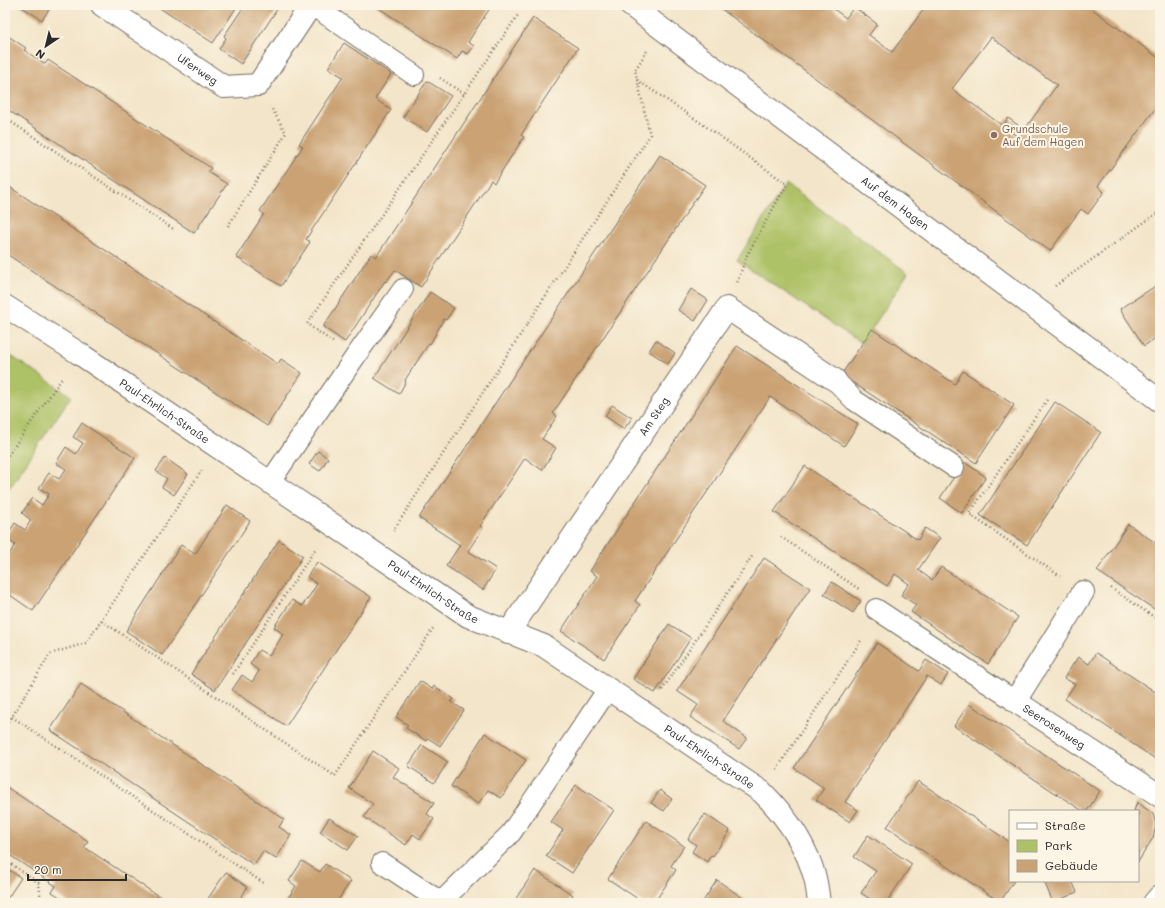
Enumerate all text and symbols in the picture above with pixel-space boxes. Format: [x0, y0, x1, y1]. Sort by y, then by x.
north arrow [26, 26, 66, 66]
text: N [32, 46, 48, 63]
street label: Uferweg [175, 50, 221, 88]
place label: Grundschule Auf dem Hagen [1002, 121, 1083, 149]
marker: Grundschule Auf dem Hagen [989, 130, 999, 140]
street label: Auf dem Hagen [858, 172, 933, 233]
street label: Paul-Ehrlich-Straße [117, 375, 213, 447]
street label: Am Steg [635, 394, 672, 439]
street label: Paul-Ehrlich-Straße [385, 556, 481, 627]
street label: Seerosenweg [1020, 700, 1088, 752]
street label: Paul-Ehrlich-Straße [662, 721, 758, 792]
legend [1009, 810, 1139, 882]
text: Straße [1045, 817, 1086, 833]
text: Park [1045, 837, 1072, 853]
scale bar [28, 856, 126, 882]
text: Gebäude [1045, 857, 1098, 873]
text: 20 m [34, 861, 62, 877]

